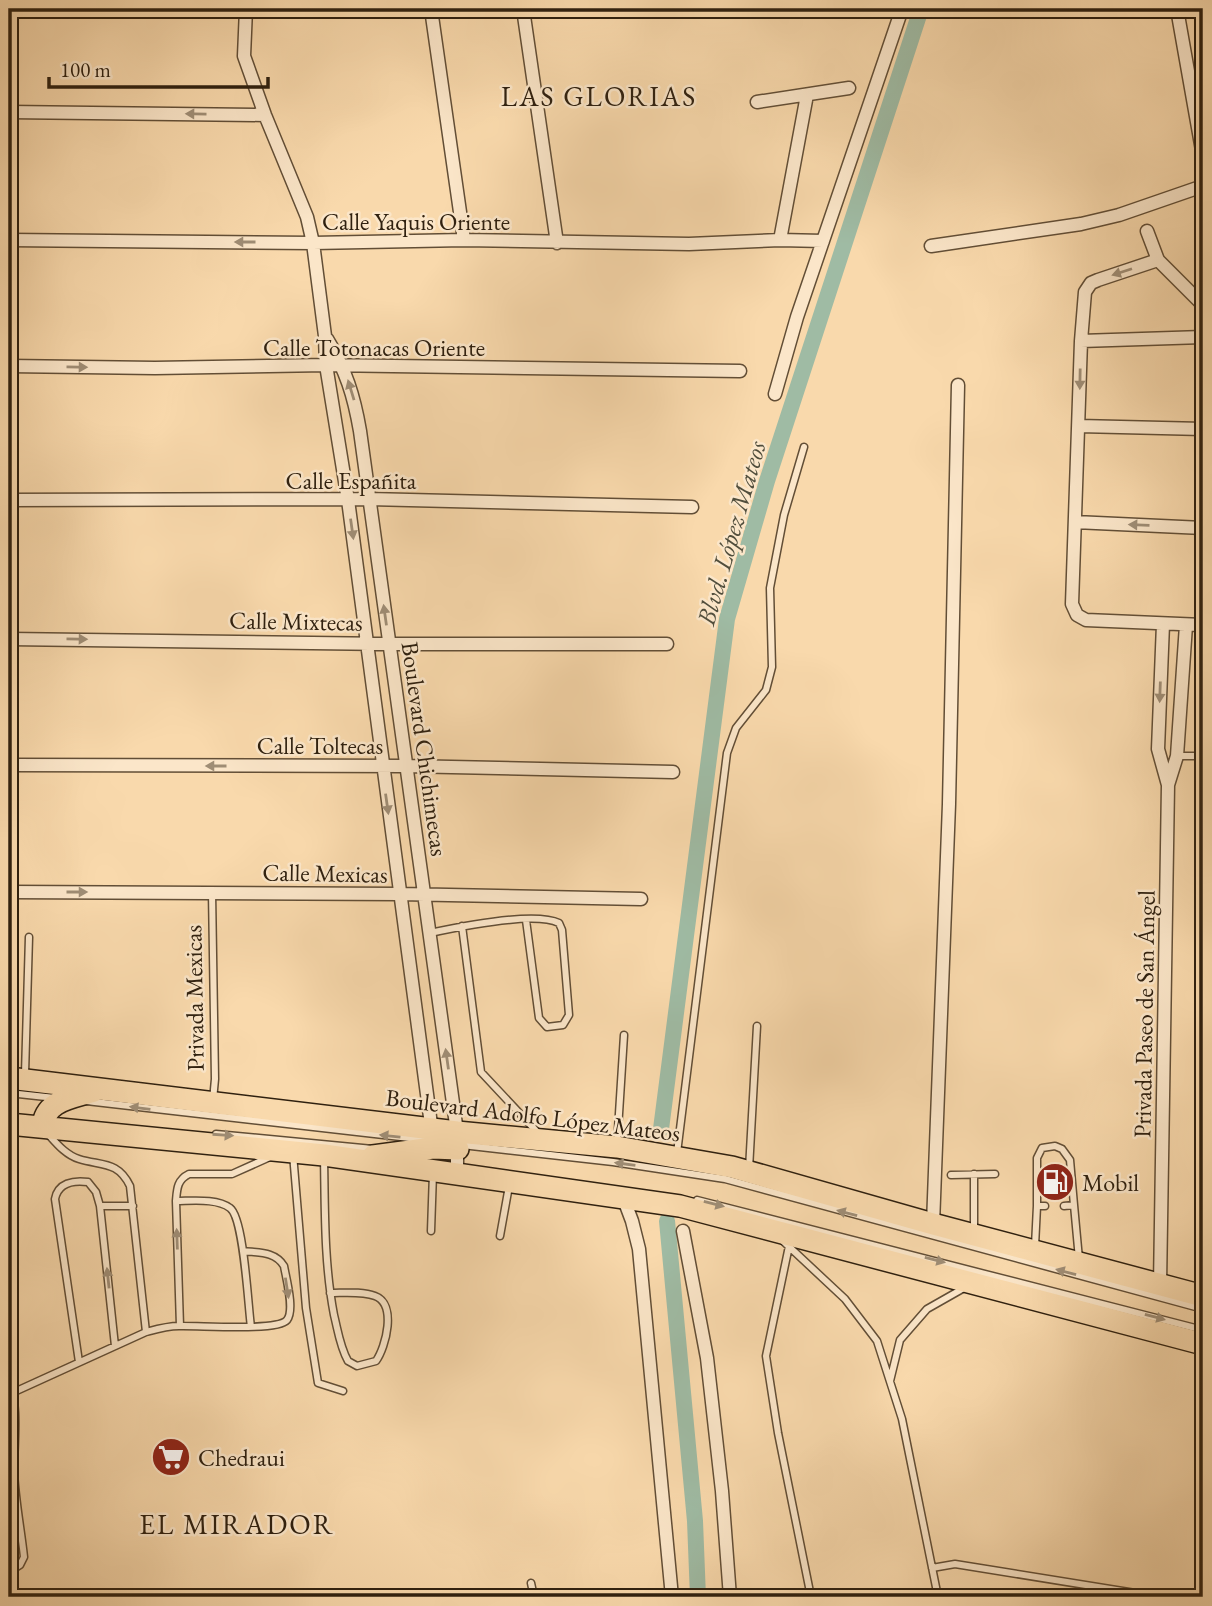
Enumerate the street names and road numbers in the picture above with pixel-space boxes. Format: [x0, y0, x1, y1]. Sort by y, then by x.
street label: Calle Yaquis Oriente [322, 206, 510, 237]
street label: Calle Totonacas Oriente [263, 332, 485, 363]
street label: Calle Españita [286, 465, 417, 496]
street label: Calle Mixtecas [229, 604, 363, 638]
street label: Boulevard Chichimecas [395, 640, 455, 858]
street label: Calle Toltecas [257, 730, 383, 761]
street label: Calle Mexicas [262, 856, 388, 890]
street label: Privada Paseo de San Ángel [1126, 890, 1162, 1138]
street label: Privada Mexicas [177, 924, 211, 1072]
street label: Boulevard Adolfo López Mateos [384, 1082, 682, 1148]

